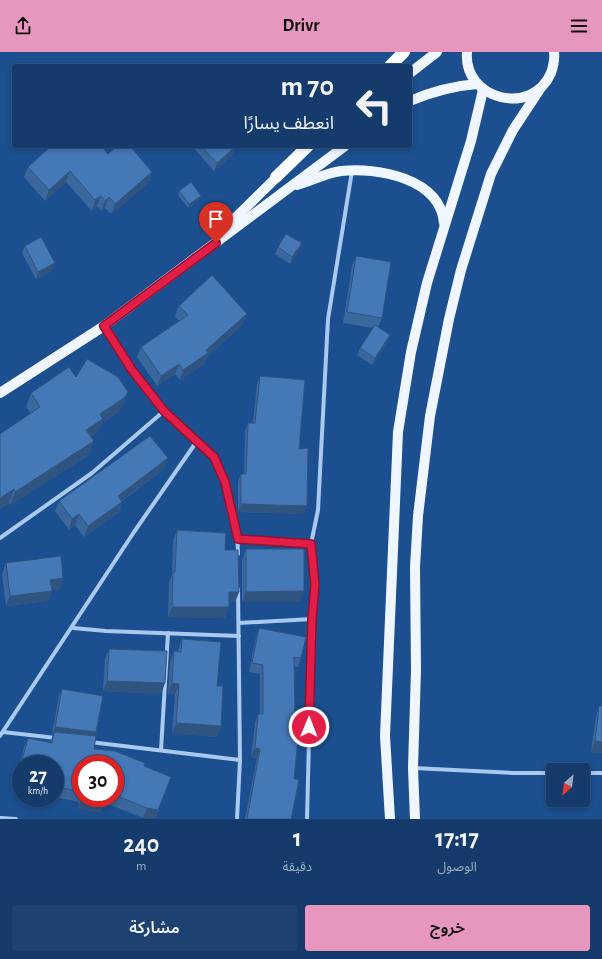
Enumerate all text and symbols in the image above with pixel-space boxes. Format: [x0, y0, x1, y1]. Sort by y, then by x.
icon: share [12, 15, 34, 37]
icon: menu [568, 15, 590, 37]
text: Drivr [283, 17, 319, 35]
text: 70 m [280, 73, 334, 101]
icon: left [348, 80, 400, 132]
text: انعطف يسارًا [244, 115, 334, 133]
pin [199, 202, 233, 243]
icon: arrive [205, 208, 227, 230]
position arrow [288, 706, 330, 748]
speed limit sign: 30 [72, 755, 124, 807]
north arrow [546, 763, 590, 807]
map controls [546, 763, 590, 807]
text: 27 [29, 766, 47, 786]
text: km/h [28, 786, 48, 796]
text: 1 [293, 827, 302, 851]
text: 17:17 [435, 827, 479, 851]
text: 240 [123, 833, 159, 857]
text: m [136, 860, 146, 873]
text: دقيقة [282, 861, 312, 874]
text: الوصول [437, 861, 477, 874]
button: مشاركة [12, 905, 297, 951]
button: خروج [305, 905, 590, 951]

